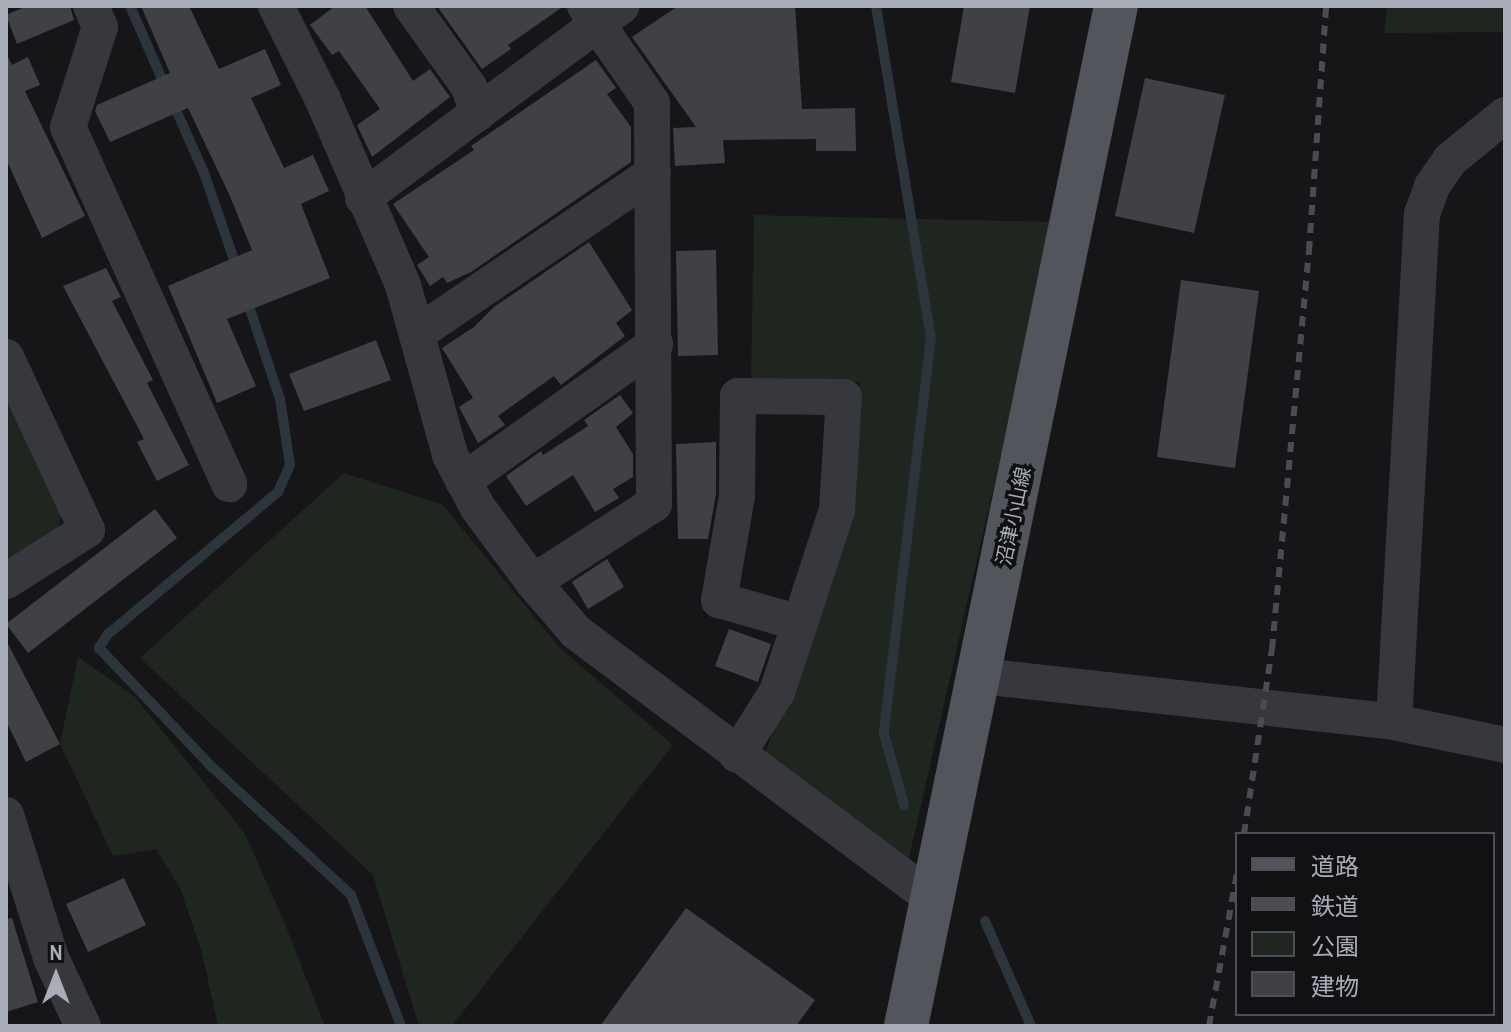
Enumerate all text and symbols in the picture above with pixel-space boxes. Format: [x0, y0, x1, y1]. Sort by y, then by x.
street label: 沼津小山線 [991, 465, 1035, 567]
legend [1235, 832, 1495, 1016]
text: 道路 [1311, 850, 1359, 882]
text: 鉄道 [1311, 890, 1359, 922]
text: 公園 [1311, 930, 1359, 962]
north arrow [16, 936, 96, 1016]
text: N [49, 937, 63, 967]
text: 建物 [1311, 970, 1359, 1002]

